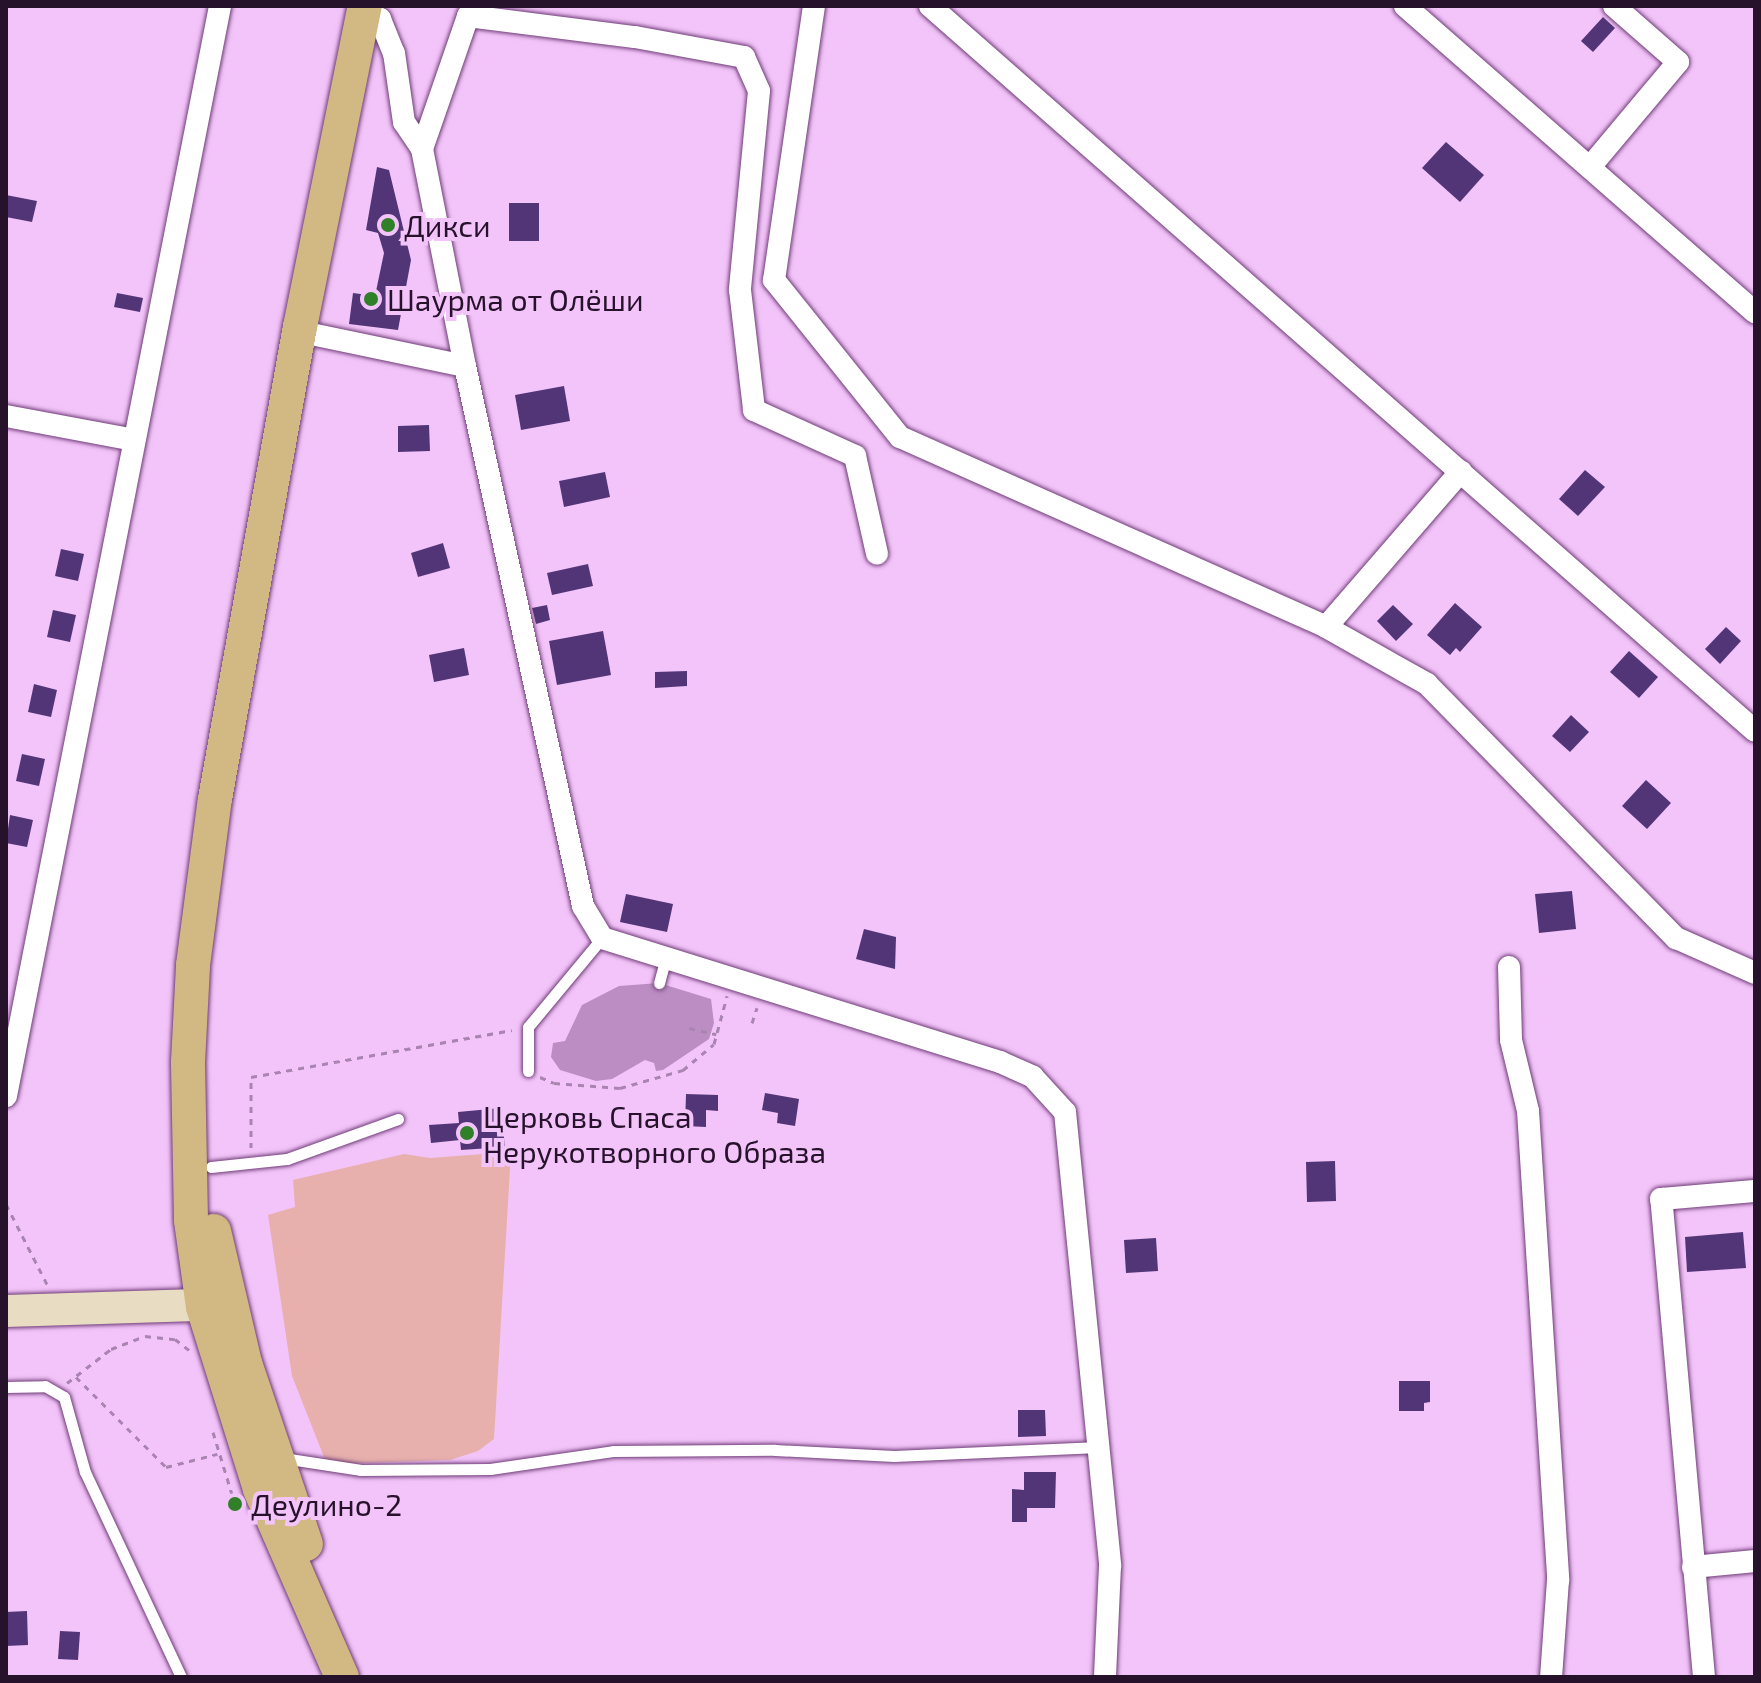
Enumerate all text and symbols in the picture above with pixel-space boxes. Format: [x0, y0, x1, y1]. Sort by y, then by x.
place label: Дикси [404, 207, 491, 243]
marker: Дикси [379, 216, 397, 234]
place label: Шаурма от Олёши [387, 281, 643, 317]
marker: Шаурма от Олёши [362, 290, 380, 308]
place label: Церковь Спаса Нерукотворного Образа [483, 1098, 826, 1168]
marker: Церковь Спаса Нерукотворного Образа [458, 1124, 476, 1142]
place label: Деулино-2 [251, 1486, 402, 1522]
marker: Деулино-2 [226, 1495, 244, 1513]

